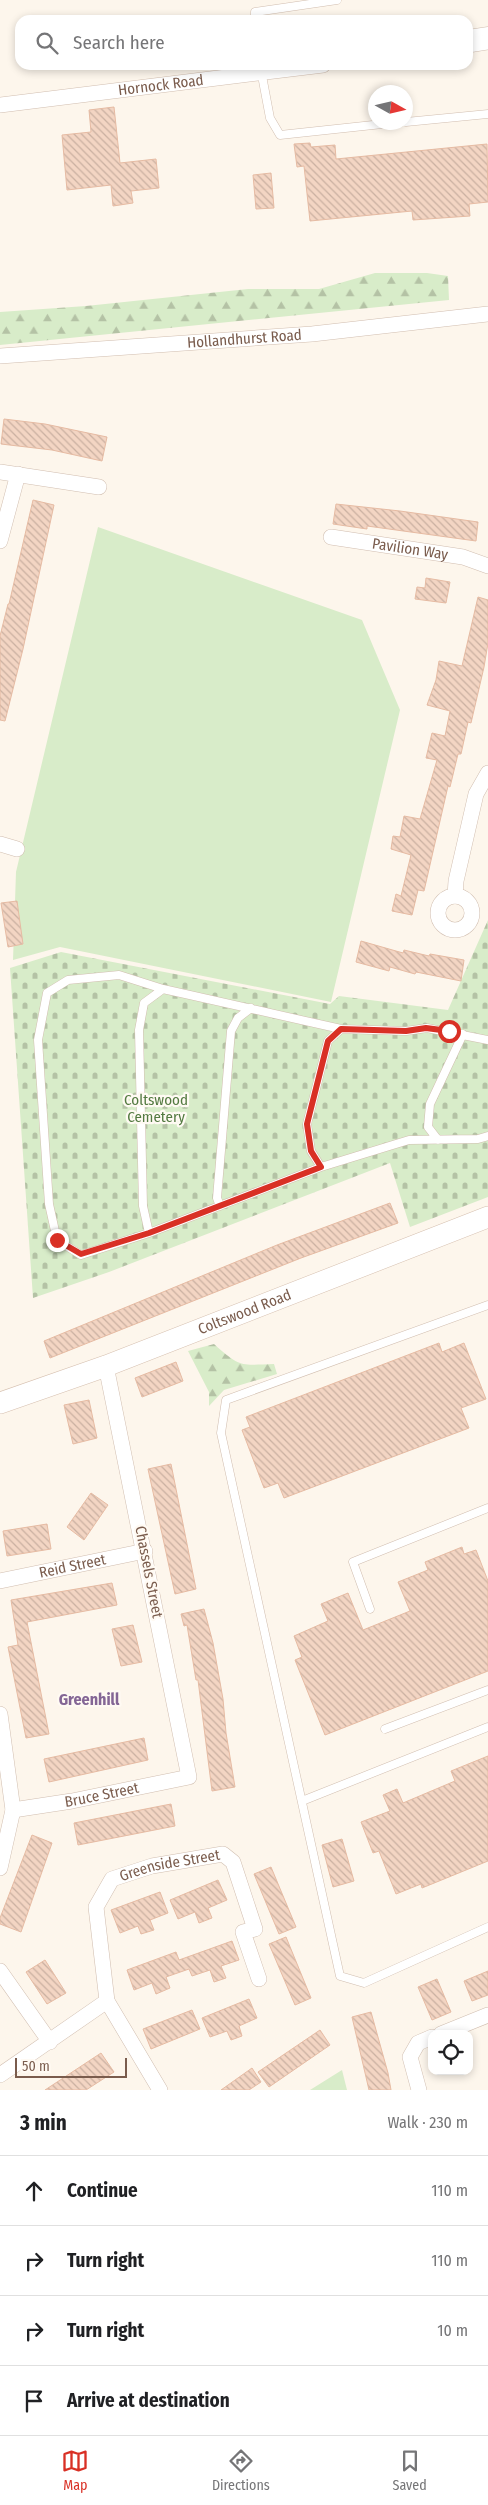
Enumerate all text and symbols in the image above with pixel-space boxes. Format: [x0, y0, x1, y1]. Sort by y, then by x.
search box [15, 15, 473, 70]
icon: search [33, 29, 61, 57]
text: Search here [73, 31, 165, 54]
street label: Hornock Road [117, 71, 205, 99]
north arrow [368, 85, 413, 130]
street label: Hollandhurst Road [186, 326, 302, 352]
street label: Pavilion Way [371, 534, 450, 564]
route start [438, 1020, 461, 1043]
park label: Coltswood Cemetery [124, 1091, 188, 1126]
route end [46, 1229, 69, 1252]
street label: Coltswood Road [195, 1286, 294, 1338]
street label: Chassels Street [131, 1524, 167, 1620]
street label: Reid Street [38, 1550, 108, 1582]
district label: Greenhill [59, 1690, 120, 1709]
street label: Bruce Street [63, 1779, 141, 1811]
street label: Greenside Street [117, 1846, 221, 1885]
map controls [428, 2030, 473, 2075]
button: locate [428, 2030, 473, 2075]
scale bar [15, 2055, 128, 2078]
text: 50 m [22, 2058, 50, 2075]
text: 3 min [20, 2110, 67, 2136]
text: Walk · 230 m [388, 2113, 468, 2132]
icon: ahead [20, 2177, 48, 2205]
text: Continue [67, 2179, 138, 2202]
text: 110 m [431, 2181, 468, 2200]
icon: right [20, 2247, 48, 2275]
text: Turn right [67, 2249, 144, 2272]
text: 110 m [431, 2251, 468, 2270]
icon: right [20, 2317, 48, 2345]
text: Turn right [67, 2319, 144, 2342]
text: 10 m [437, 2321, 468, 2340]
icon: arrive [20, 2387, 48, 2415]
text: Arrive at destination [67, 2389, 230, 2412]
tab: Map [61, 2447, 89, 2494]
tab: Directions [212, 2447, 270, 2494]
tab: Saved [392, 2447, 427, 2494]

